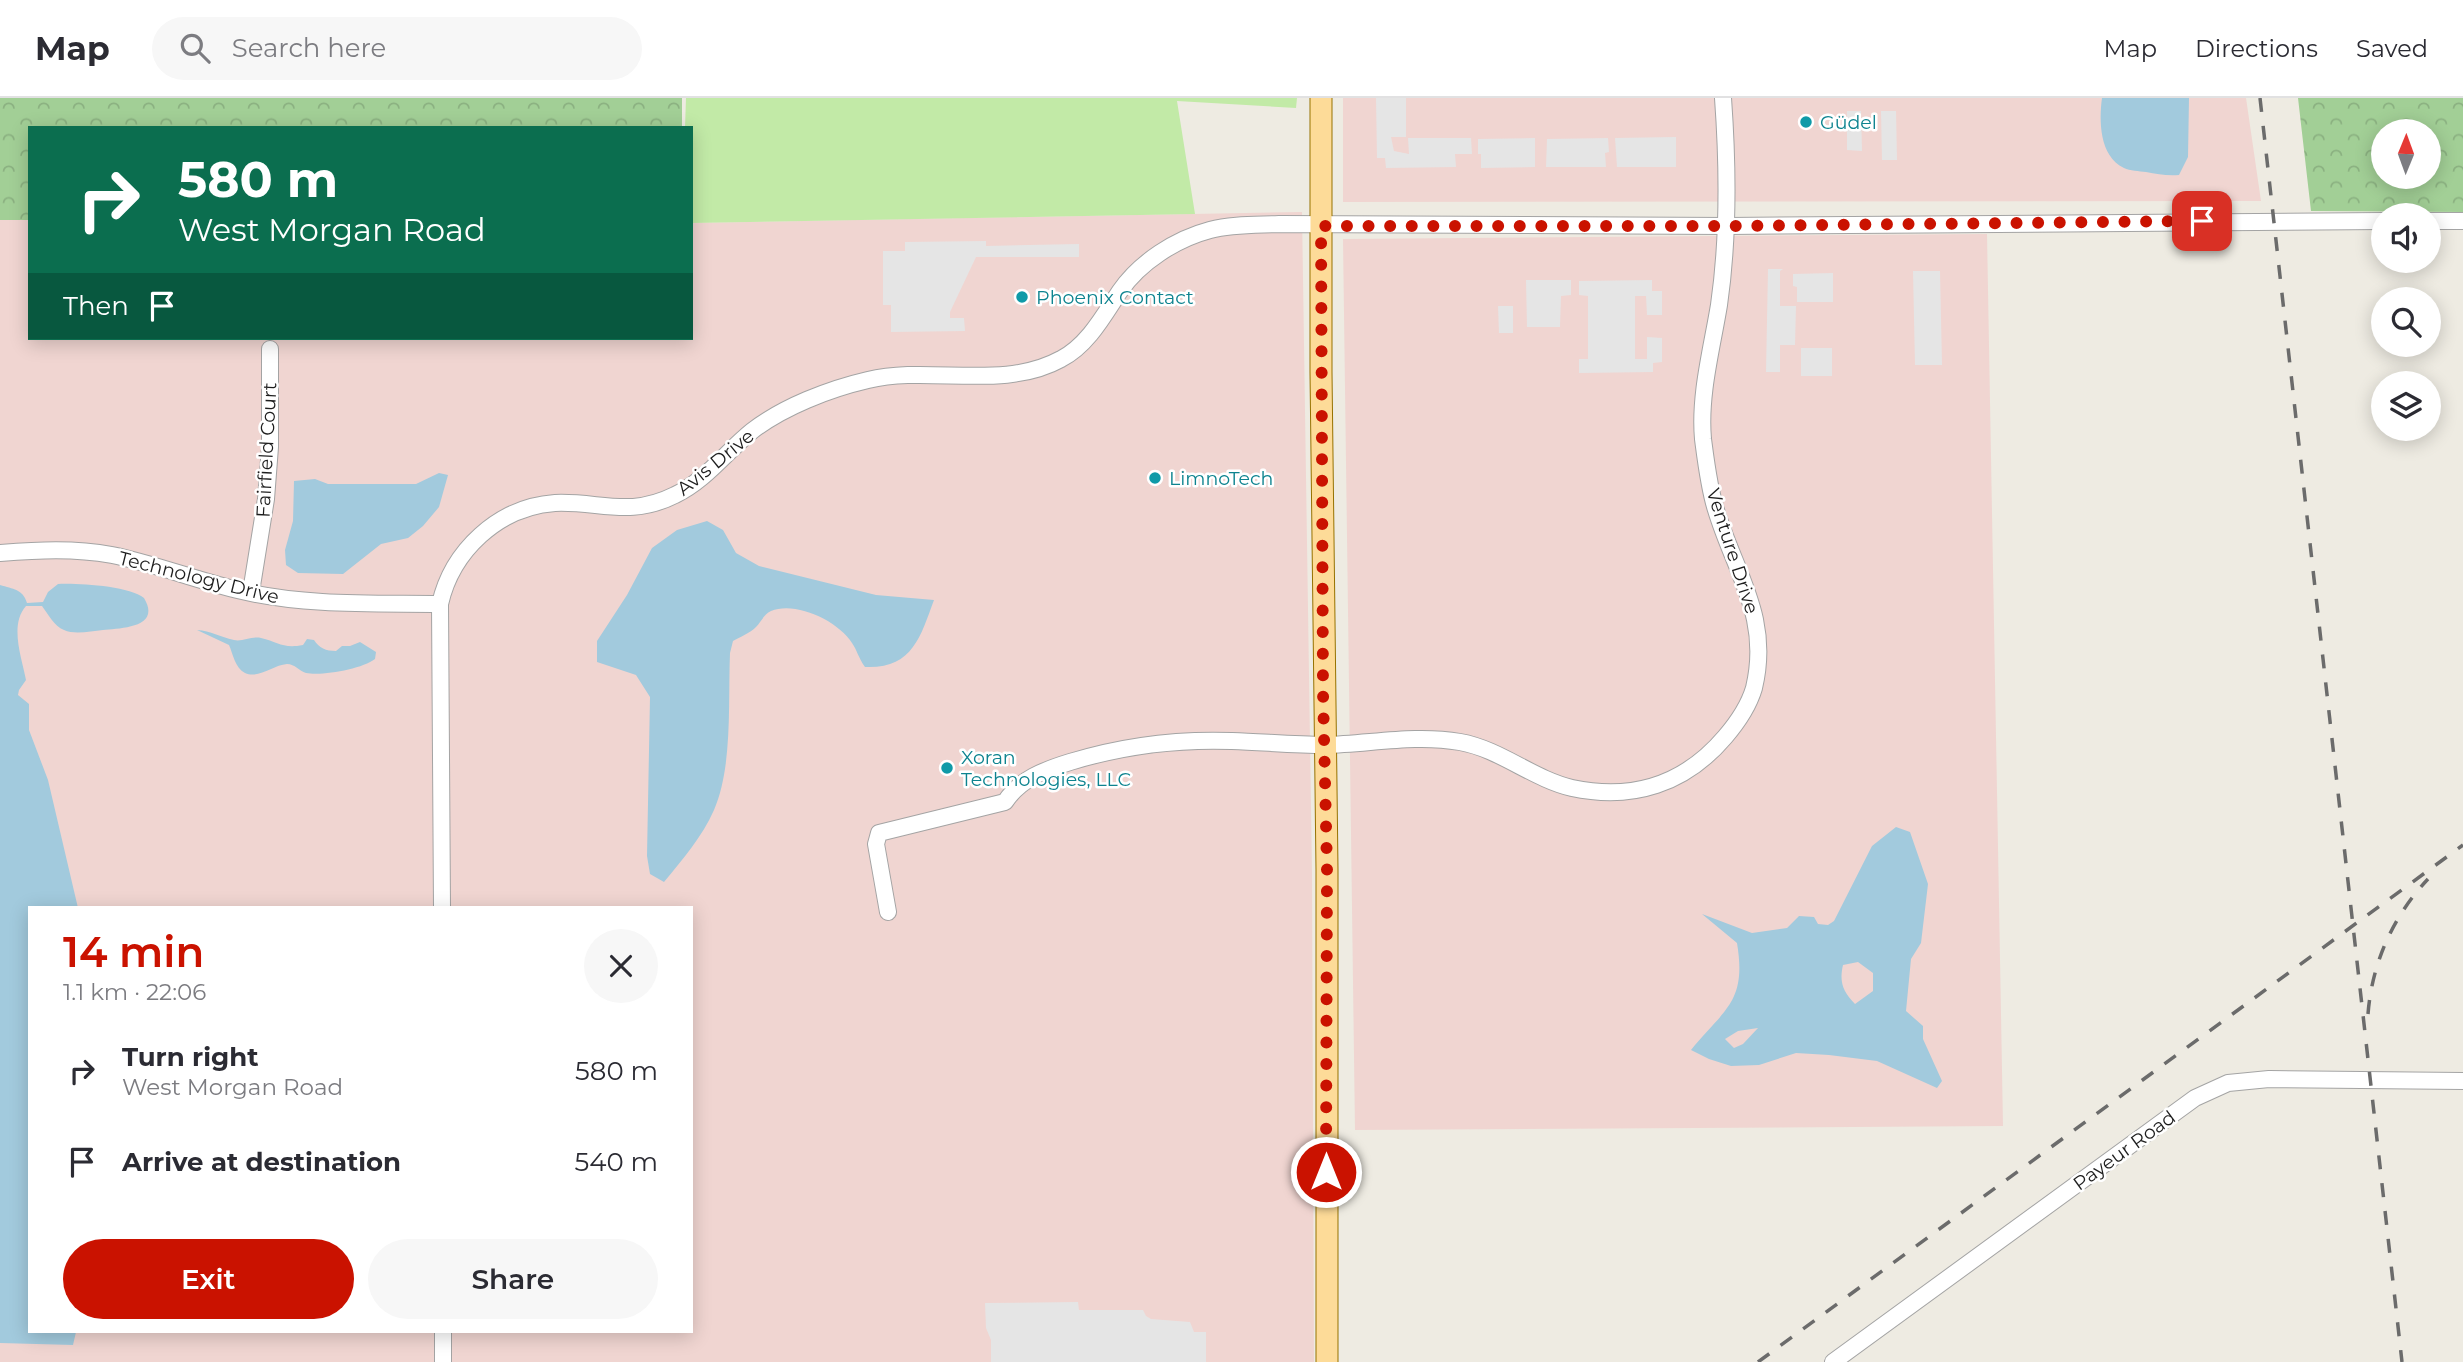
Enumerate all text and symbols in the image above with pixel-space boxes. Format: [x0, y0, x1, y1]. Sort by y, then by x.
search box [152, 17, 642, 80]
text: Map [35, 28, 110, 68]
icon: search [176, 29, 214, 67]
text: Search here [232, 32, 386, 64]
text: Map [2104, 34, 2157, 63]
text: Directions [2195, 34, 2318, 63]
text: Saved [2356, 34, 2428, 63]
place label: Güdel [1820, 111, 1877, 134]
marker: Güdel [1798, 114, 1814, 130]
north arrow [2371, 119, 2441, 189]
map controls [2371, 119, 2441, 441]
text: 580 m [178, 150, 338, 209]
icon: right [63, 154, 154, 245]
pin [2172, 191, 2232, 251]
icon: arrive [2183, 202, 2221, 240]
button: sound [2371, 203, 2441, 273]
text: West Morgan Road [178, 210, 486, 249]
place label: Phoenix Contact [1036, 286, 1194, 309]
icon: arrive [143, 287, 181, 325]
button: search [2371, 287, 2441, 357]
marker: Phoenix Contact [1014, 289, 1030, 305]
text: Then [63, 290, 129, 322]
button: layers [2371, 371, 2441, 441]
street label: Fairfield Court [251, 382, 282, 518]
street label: Avis Drive [672, 424, 759, 500]
place label: LimnoTech [1169, 467, 1273, 490]
marker: LimnoTech [1147, 470, 1163, 486]
street label: Venture Drive [1701, 485, 1764, 617]
street label: Technology Drive [116, 546, 281, 609]
place label: Xoran Technologies, LLC [961, 746, 1131, 791]
marker: Xoran Technologies, LLC [939, 760, 955, 776]
text: 14 min [63, 926, 204, 978]
button: close [584, 929, 658, 1003]
text: 1.1 km · 22:06 [63, 978, 206, 1006]
text: Turn right [122, 1041, 258, 1073]
icon: right [63, 1052, 101, 1090]
text: 580 m [575, 1055, 658, 1087]
text: West Morgan Road [122, 1073, 343, 1101]
street label: Payeur Road [2069, 1106, 2180, 1195]
position arrow [1289, 1135, 1363, 1209]
icon: arrive [63, 1143, 101, 1181]
text: Arrive at destination [122, 1146, 401, 1178]
text: 540 m [574, 1146, 658, 1178]
button: Exit [63, 1239, 354, 1319]
button: Share [368, 1239, 658, 1319]

